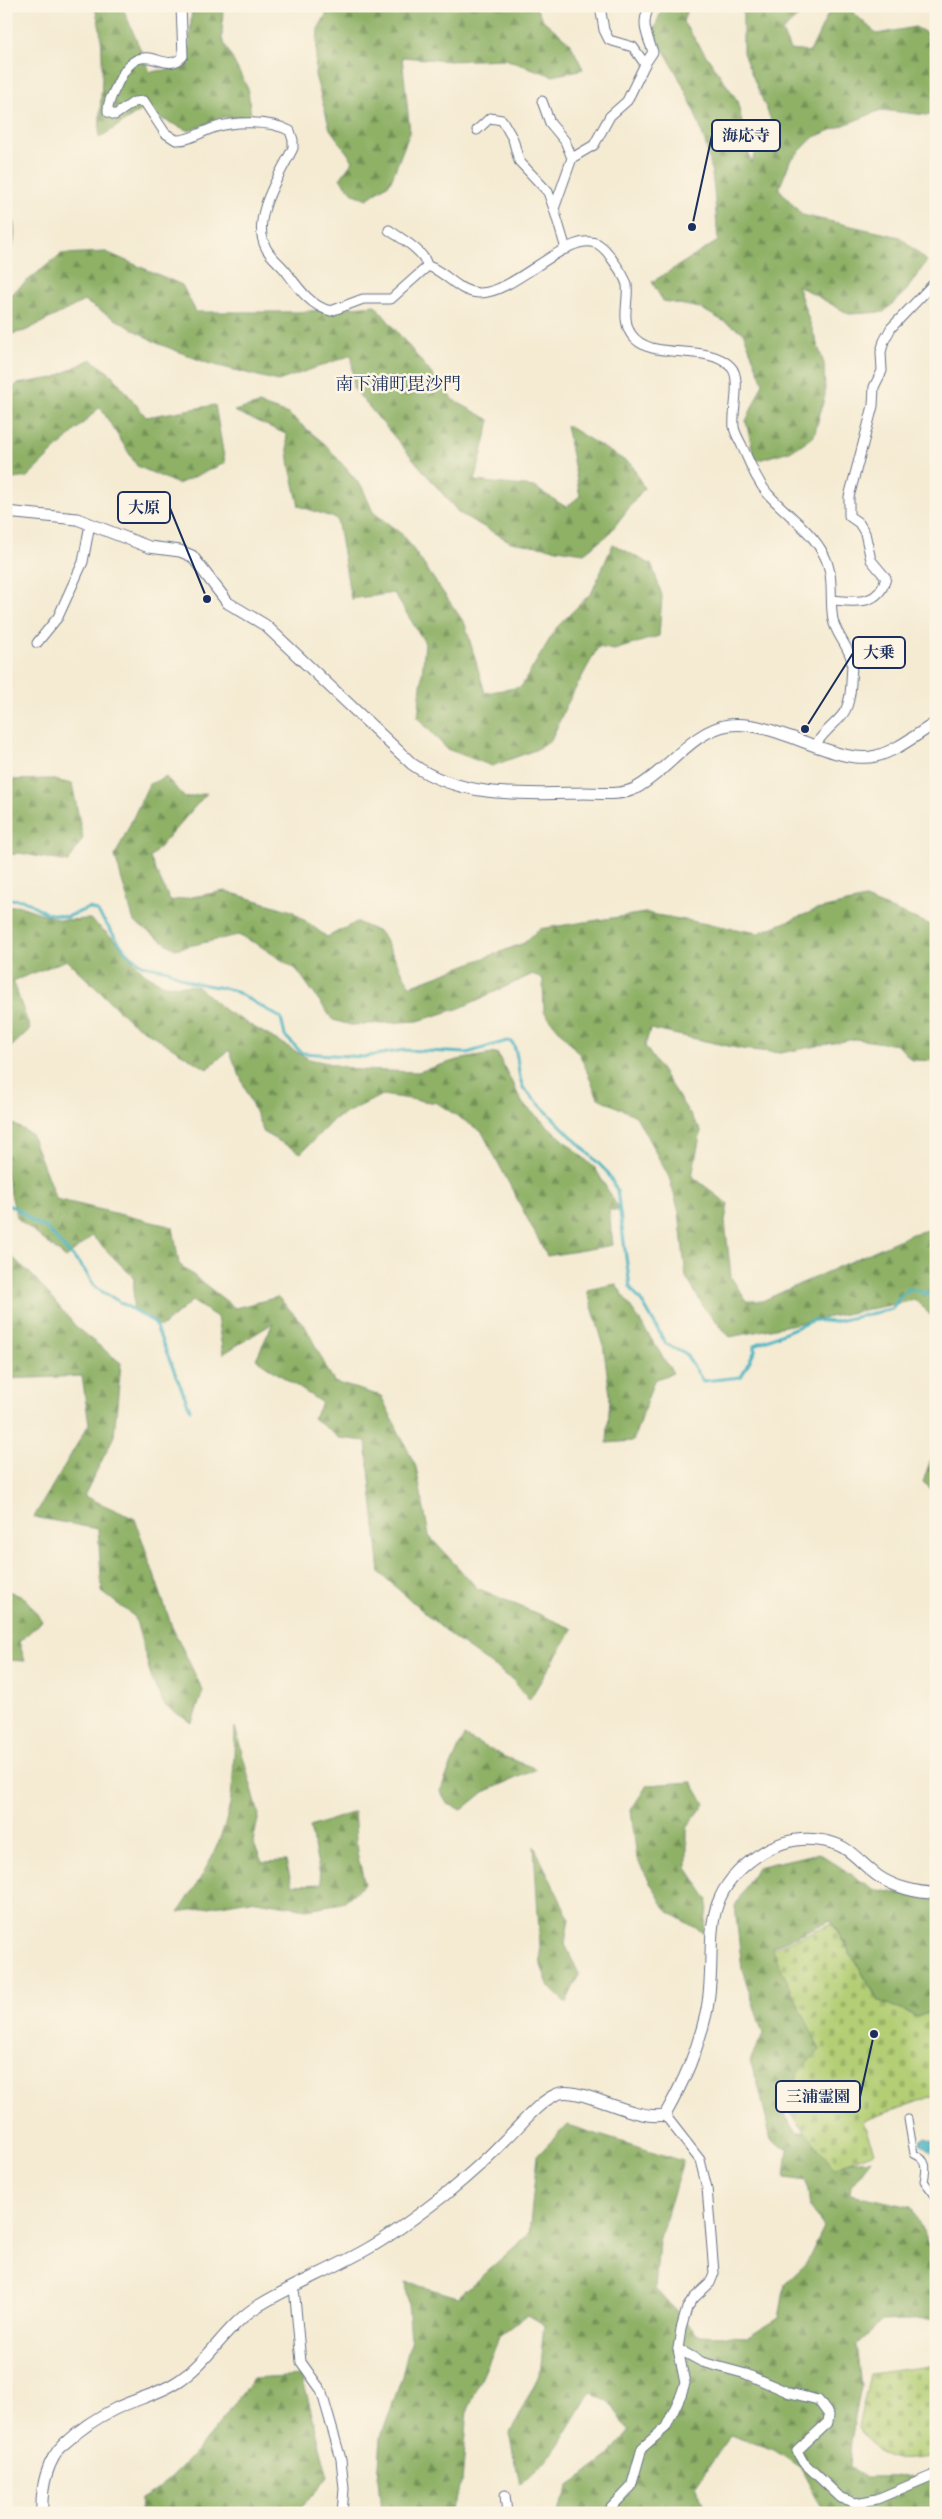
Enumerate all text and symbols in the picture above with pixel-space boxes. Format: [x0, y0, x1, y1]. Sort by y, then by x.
callout: 海応寺 [712, 120, 780, 151]
text: 海応寺 [722, 126, 770, 145]
district label: 南下浦町毘沙門 [335, 374, 461, 395]
callout: 大原 [118, 492, 170, 523]
text: 大原 [128, 498, 160, 517]
callout: 大乗 [853, 637, 905, 668]
text: 大乗 [863, 643, 895, 662]
callout: 三浦霊園 [776, 2081, 860, 2112]
text: 三浦霊園 [786, 2087, 850, 2106]

